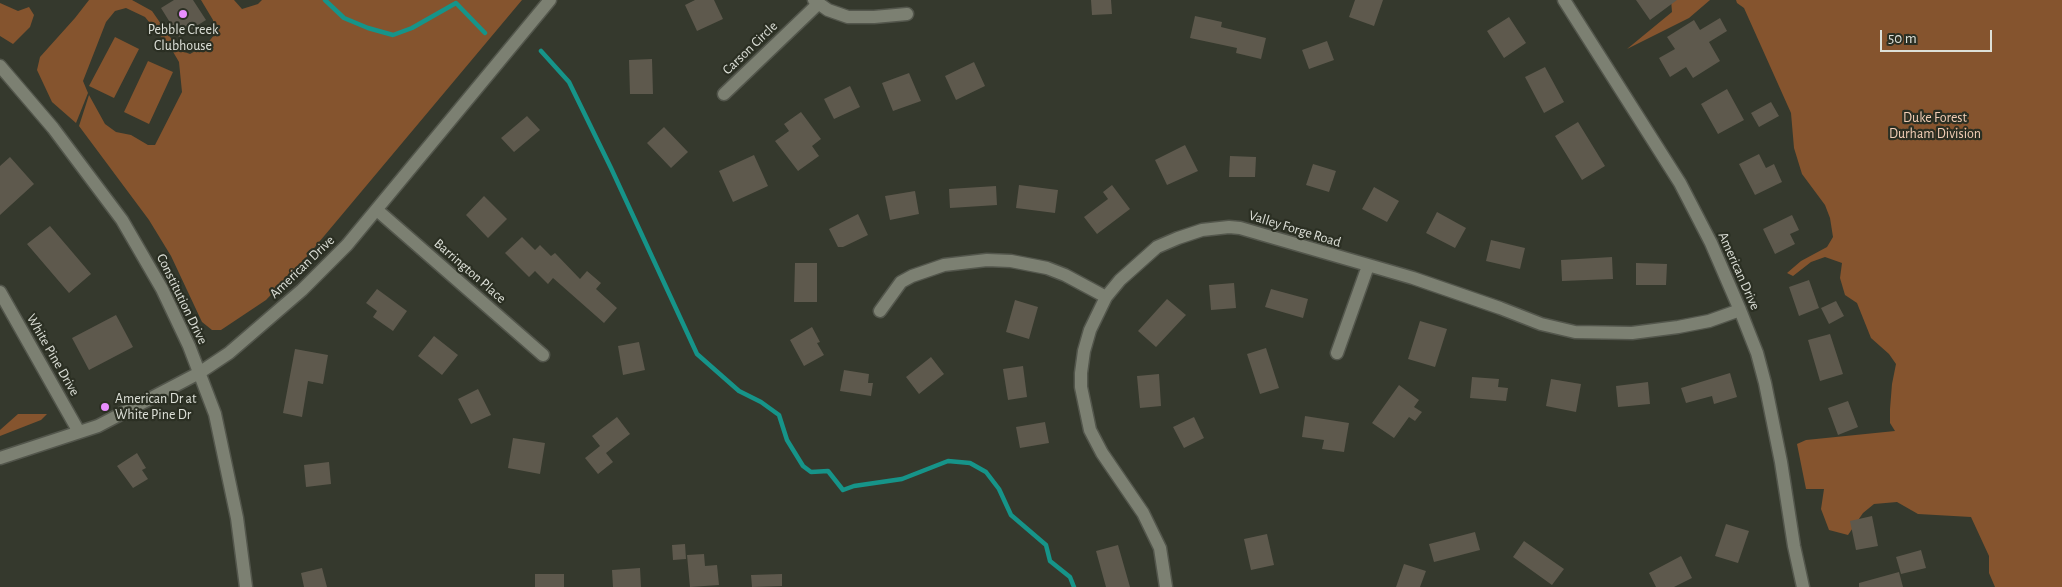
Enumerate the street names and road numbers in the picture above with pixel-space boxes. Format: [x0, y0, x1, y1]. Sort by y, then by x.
street label: Carson Circle [719, 18, 781, 78]
street label: Valley Forge Road [1247, 207, 1343, 251]
street label: American Drive [1714, 229, 1764, 313]
street label: American Drive [266, 232, 338, 302]
street label: Barrington Place [431, 235, 509, 307]
street label: Constitution Drive [153, 251, 211, 347]
street label: White Pine Drive [23, 311, 83, 399]

